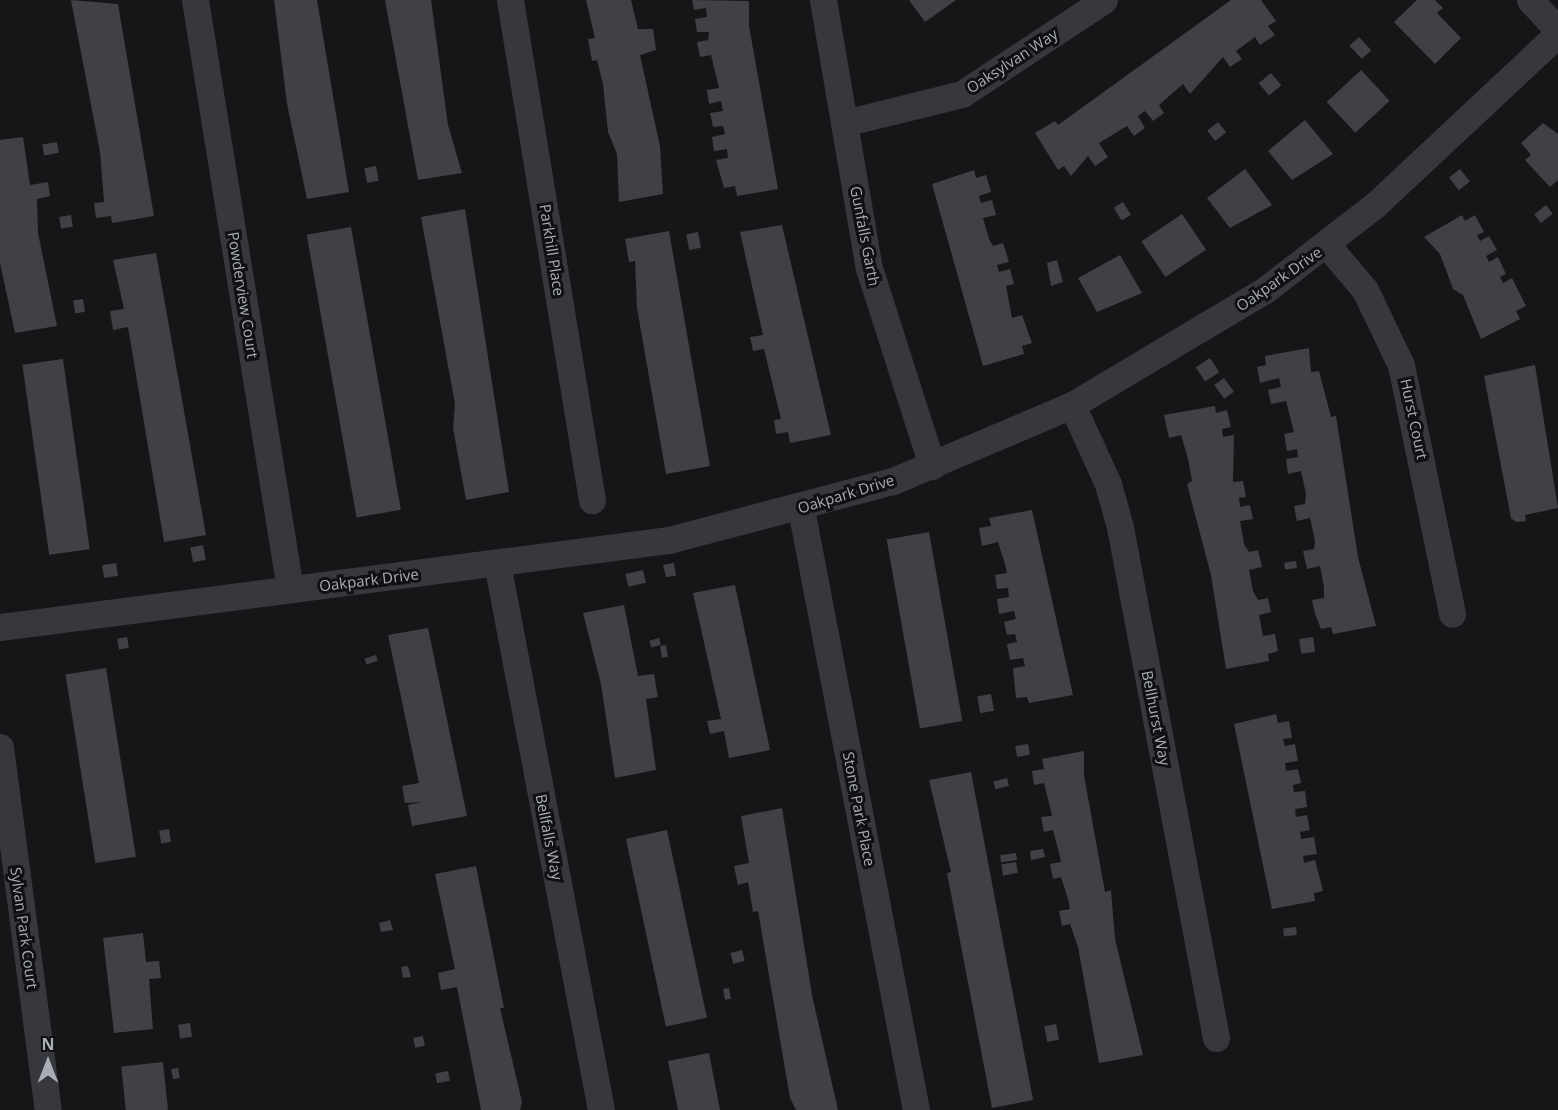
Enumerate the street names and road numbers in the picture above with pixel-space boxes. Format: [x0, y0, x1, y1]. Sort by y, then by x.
street label: Oaksylvan Way [963, 25, 1061, 97]
street label: Gunfalls Garth [847, 185, 883, 287]
street label: Parkhill Place [536, 203, 568, 297]
street label: Powderview Court [224, 230, 262, 360]
street label: Oakpark Drive [1233, 243, 1325, 315]
street label: Hurst Court [1397, 377, 1431, 461]
street label: Oakpark Drive [796, 471, 896, 517]
street label: Oakpark Drive [318, 565, 420, 595]
street label: Bellhurst Way [1138, 669, 1174, 767]
street label: Stone Park Place [839, 750, 879, 868]
street label: Bellfalls Way [532, 792, 566, 882]
street label: Sylvan Park Court [7, 866, 41, 990]

